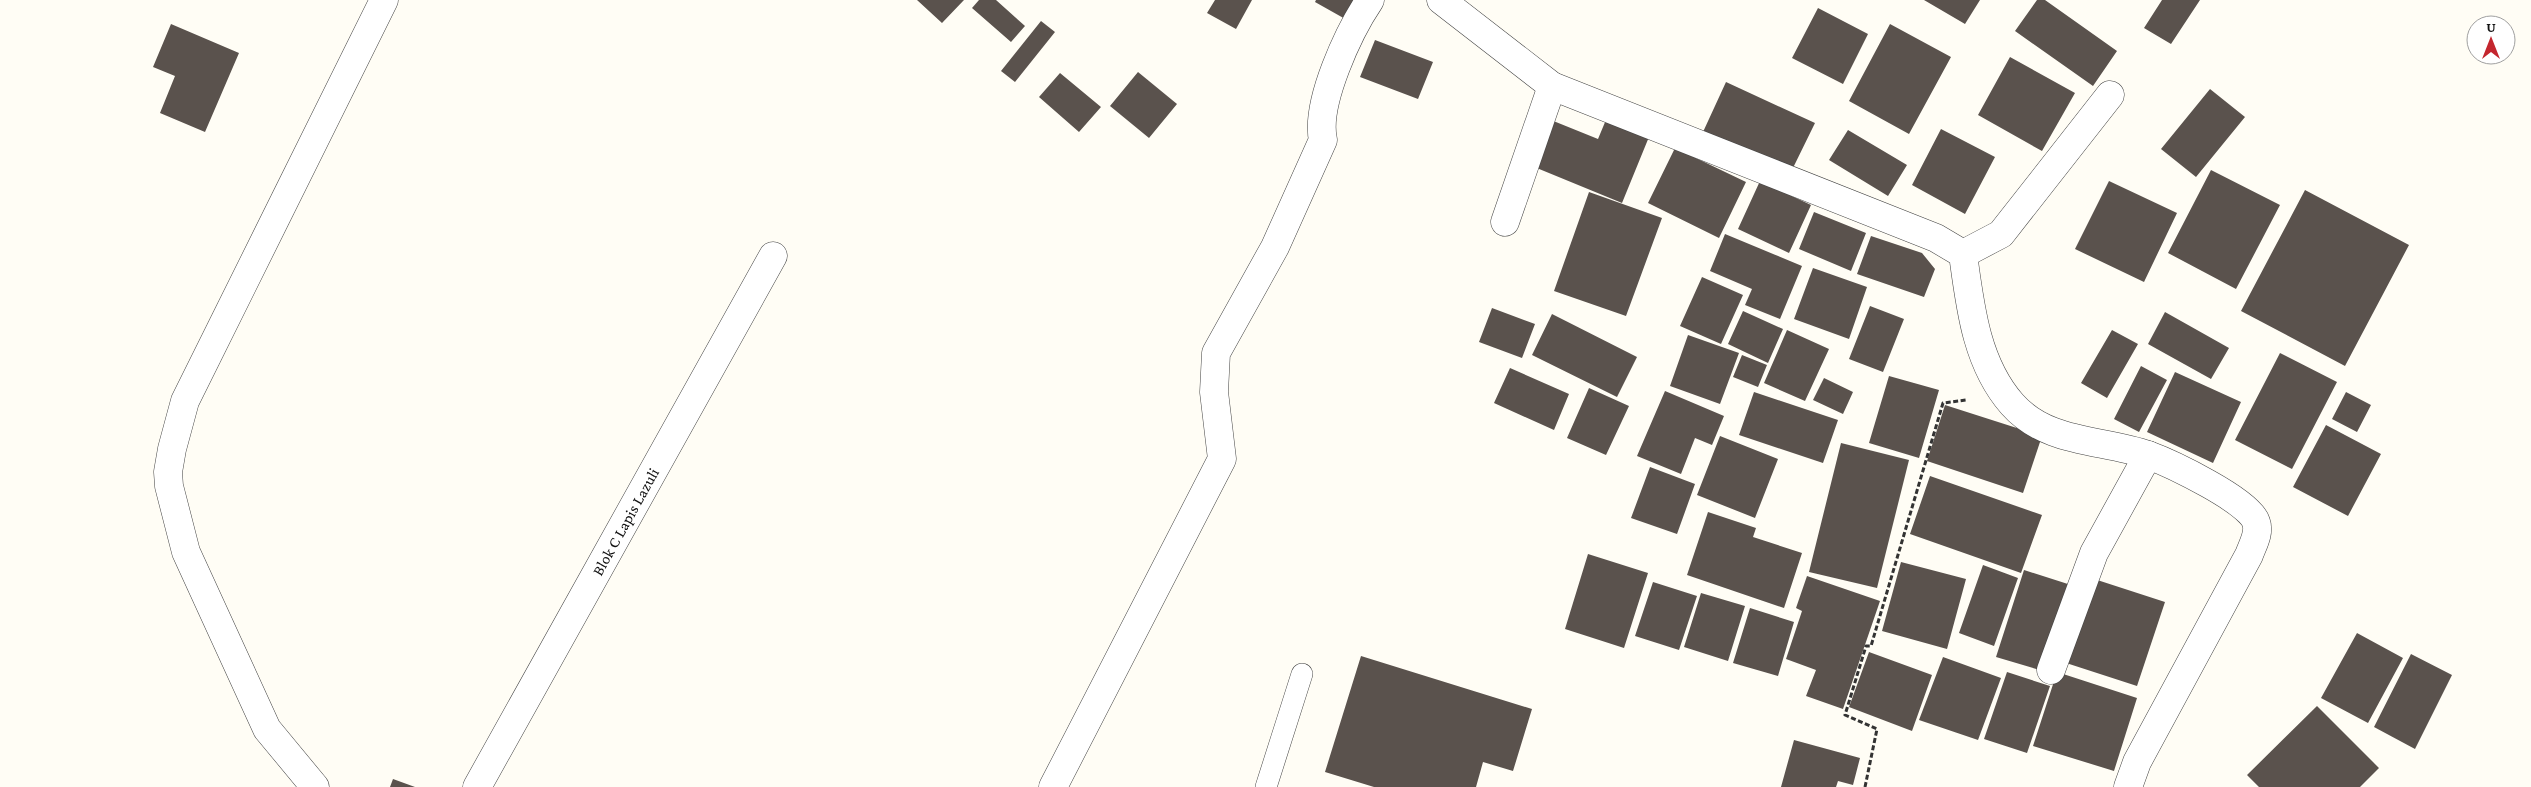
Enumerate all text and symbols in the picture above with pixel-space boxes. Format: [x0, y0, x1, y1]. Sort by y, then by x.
north arrow [2466, 15, 2516, 65]
text: U [2486, 19, 2496, 35]
street label: Blok C Lapis Lazuli [589, 465, 662, 578]

